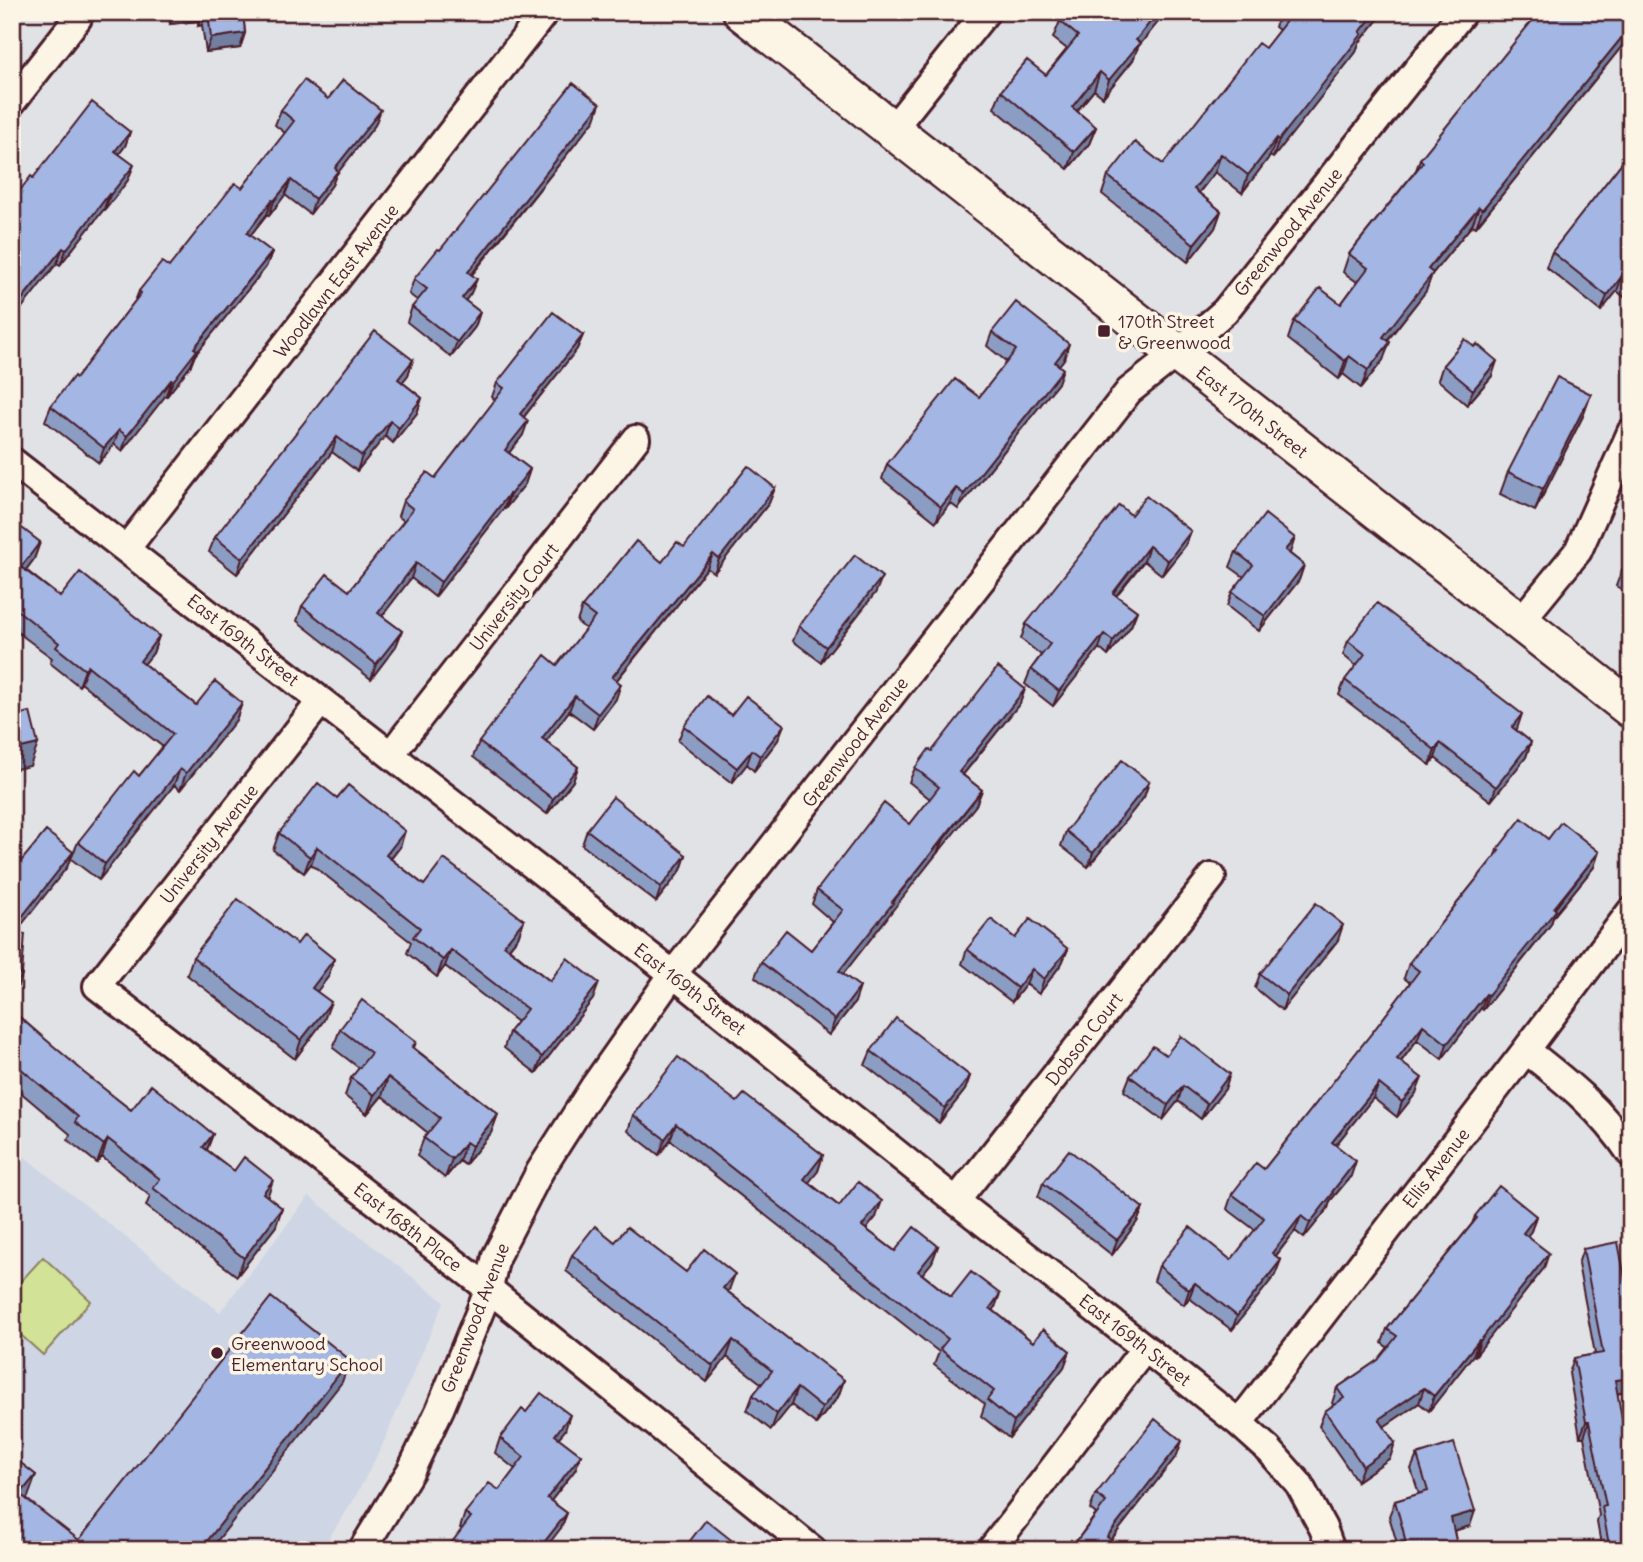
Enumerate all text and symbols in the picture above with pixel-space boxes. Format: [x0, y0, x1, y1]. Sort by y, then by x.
street label: Greenwood Avenue [1229, 163, 1347, 301]
street label: Woodlawn East Avenue [269, 199, 403, 363]
place label: 170th Street & Greenwood [1118, 310, 1231, 354]
marker: 170th Street & Greenwood [1096, 323, 1112, 339]
street label: East 170th Street [1191, 361, 1313, 463]
street label: University Court [465, 538, 563, 656]
street label: East 169th Street [182, 589, 304, 691]
street label: Greenwood Avenue [797, 672, 913, 812]
street label: University Avenue [155, 780, 263, 908]
street label: East 169th Street [629, 938, 751, 1040]
street label: Dobson Court [1041, 988, 1127, 1090]
street label: Ellis Avenue [1398, 1123, 1474, 1213]
street label: East 168th Place [349, 1178, 467, 1276]
street label: Greenwood Avenue [436, 1240, 514, 1396]
street label: East 169th Street [1074, 1289, 1196, 1391]
place label: Greenwood Elementary School [231, 1332, 383, 1376]
marker: Greenwood Elementary School [209, 1345, 225, 1361]

